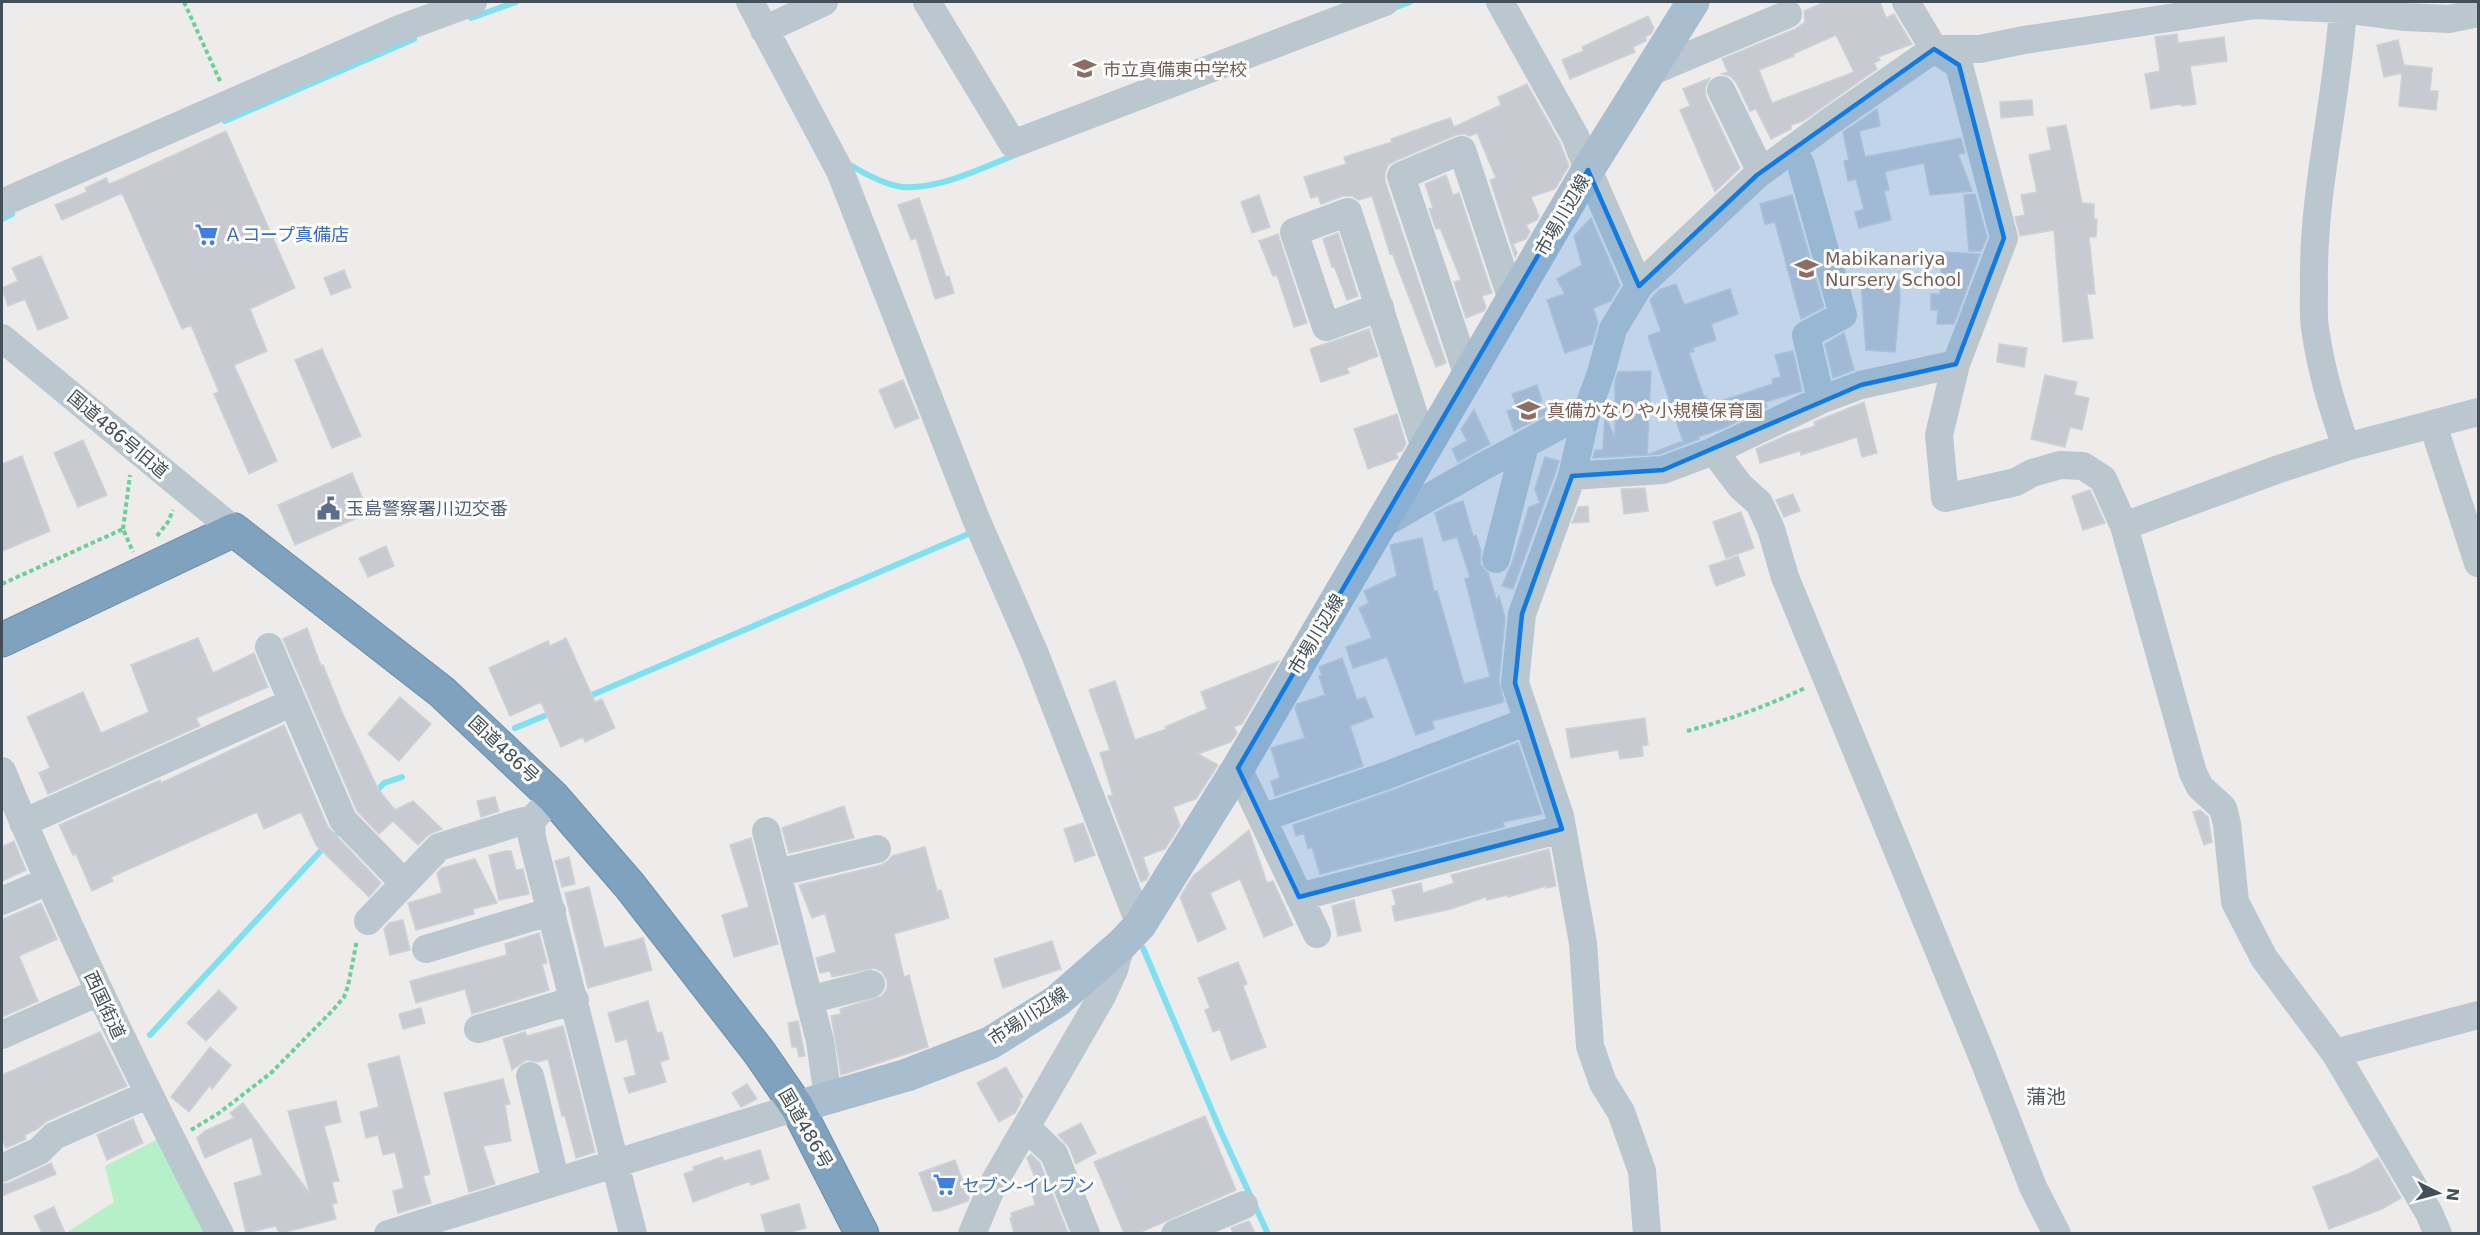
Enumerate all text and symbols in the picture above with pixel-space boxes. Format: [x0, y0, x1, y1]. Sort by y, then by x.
school or university icon: 市立真備東中学校 [1072, 56, 1098, 82]
place label: 市立真備東中学校 [1103, 59, 1247, 80]
street label: 市場川辺線 [1530, 171, 1594, 259]
supermarket icon: Ａコープ真備店 [193, 221, 219, 247]
place label: Ａコープ真備店 [224, 224, 349, 245]
place label: Mabikanariya Nursery School [1825, 248, 1961, 290]
school or university icon: Mabikanariya Nursery School [1794, 255, 1820, 281]
street label: 国道486号旧道 [64, 386, 172, 482]
school or university icon: 真備かなりや小規模保育園 [1516, 397, 1542, 423]
place label: 真備かなりや小規模保育園 [1547, 400, 1763, 421]
public building icon: 玉島警察署川辺交番 [315, 495, 341, 521]
place label: 玉島警察署川辺交番 [346, 498, 508, 519]
street label: 市場川辺線 [1284, 590, 1348, 678]
street label: 国道486号 [465, 711, 543, 787]
street label: 西国街道 [80, 968, 130, 1042]
street label: 市場川辺線 [985, 983, 1071, 1049]
street label: 国道486号 [775, 1084, 837, 1172]
district label: 蒲池 [2026, 1085, 2066, 1109]
north arrow [2408, 1163, 2468, 1223]
supermarket icon: セブン-イレブン [931, 1172, 957, 1198]
place label: セブン-イレブン [962, 1175, 1095, 1196]
text: N [2442, 1187, 2463, 1202]

